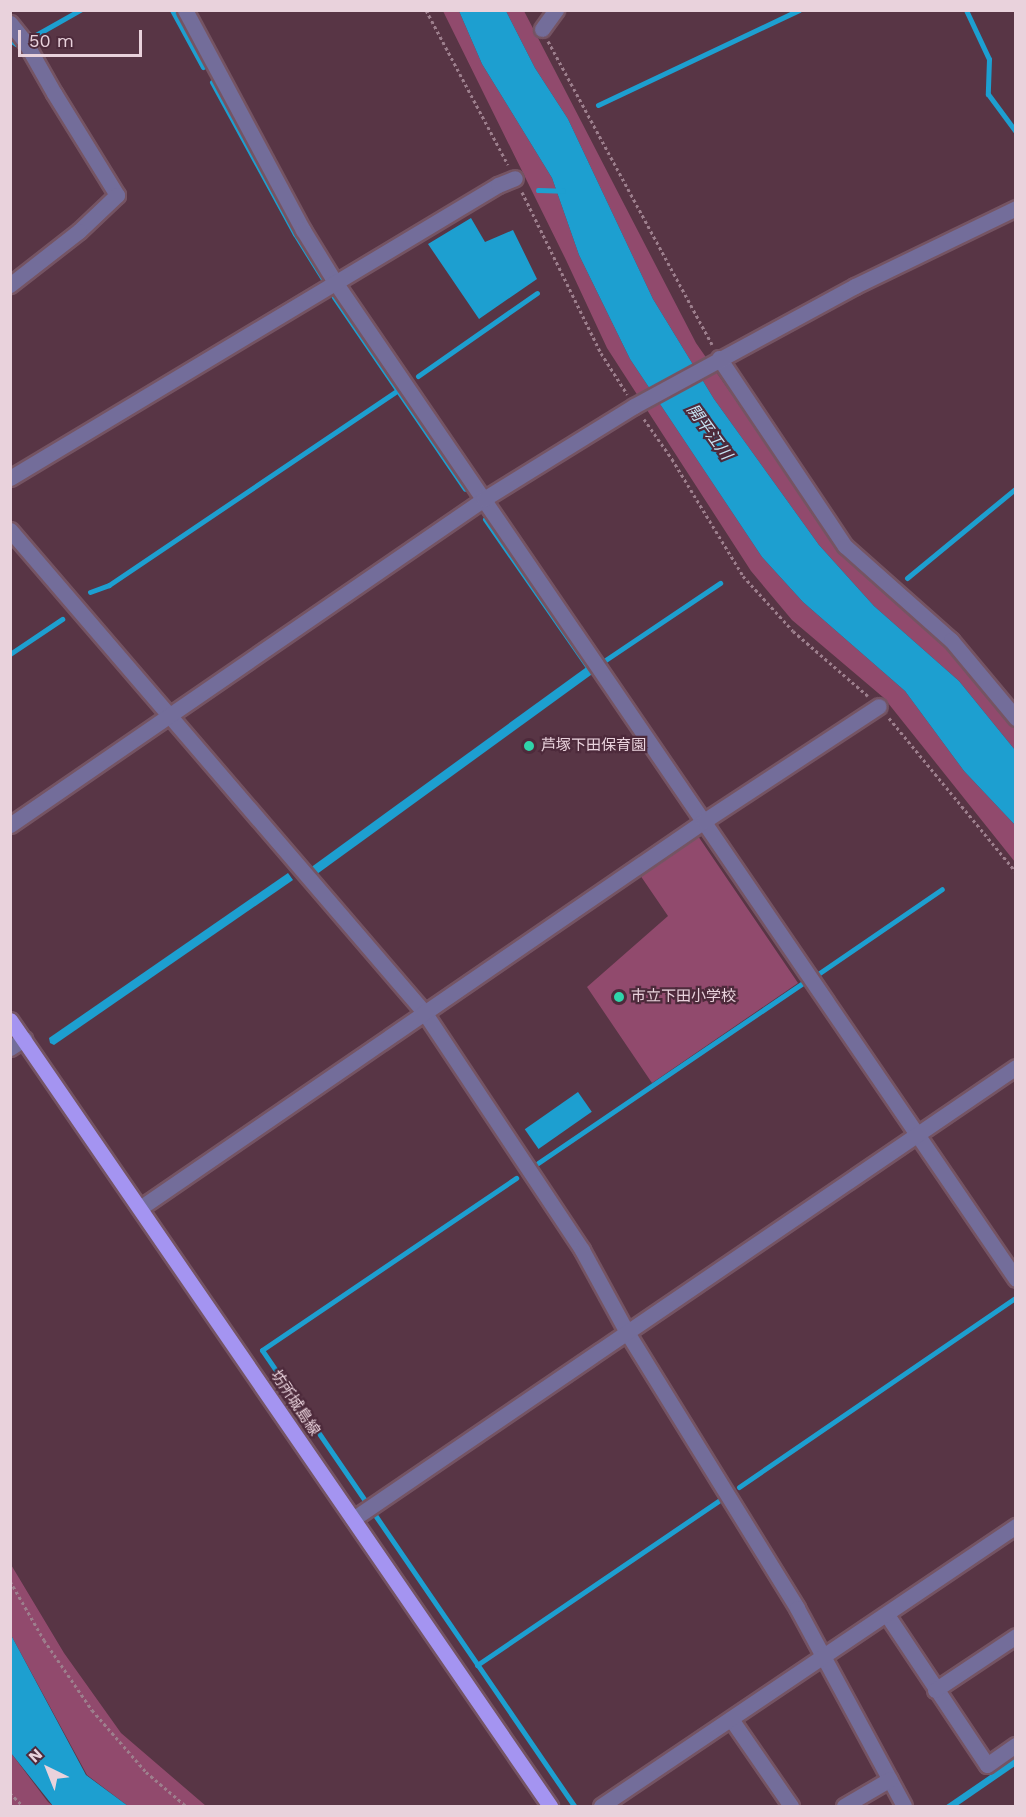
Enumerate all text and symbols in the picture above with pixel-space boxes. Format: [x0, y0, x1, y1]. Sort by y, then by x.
scale bar [21, 18, 146, 56]
text: 50 m [29, 30, 74, 51]
water label: 開平江川 [682, 400, 736, 464]
place label: 芦塚下田保育園 [541, 737, 646, 755]
marker: 芦塚下田保育園 [522, 739, 536, 753]
place label: 市立下田小学校 [631, 988, 736, 1006]
marker: 市立下田小学校 [612, 990, 626, 1004]
street label: 坊所城島線 [267, 1367, 323, 1439]
north arrow [18, 1739, 78, 1799]
text: N [25, 1744, 46, 1766]

